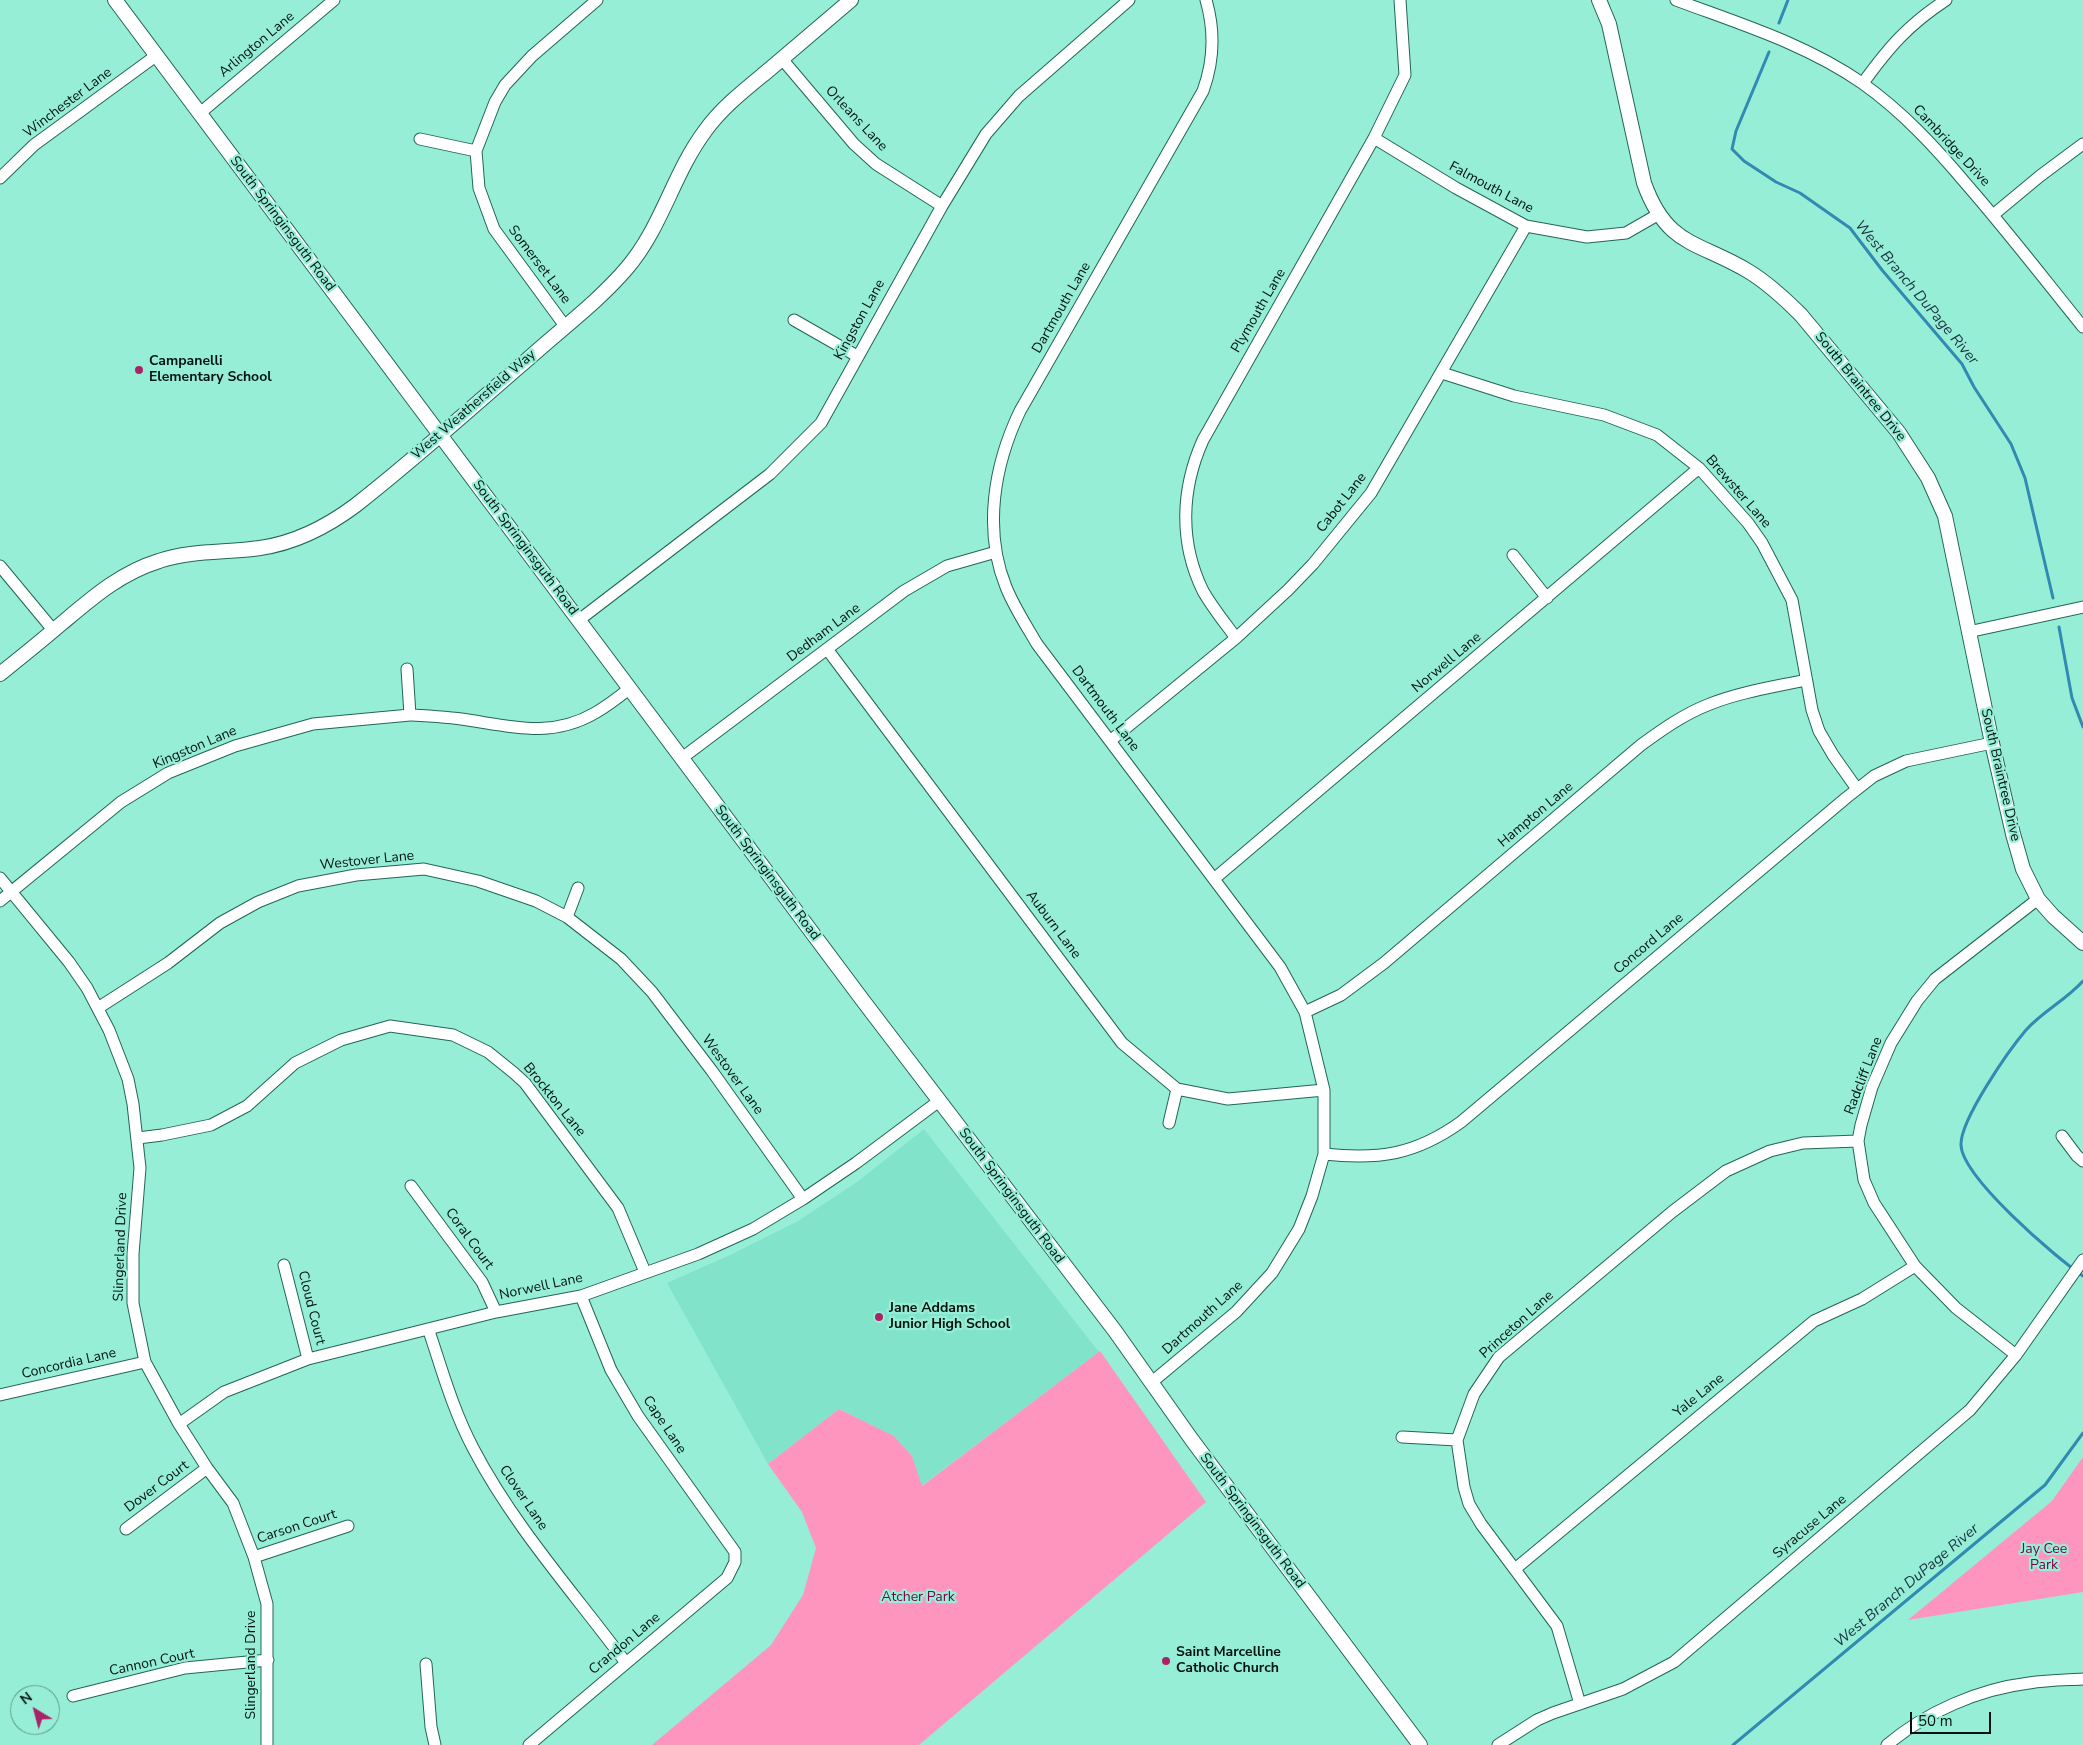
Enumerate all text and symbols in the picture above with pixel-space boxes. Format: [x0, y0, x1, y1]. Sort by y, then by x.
street label: Arlington Lane [216, 9, 298, 81]
street label: Winchester Lane [20, 64, 116, 142]
street label: Orleans Lane [821, 83, 891, 155]
street label: Cambridge Drive [1909, 102, 1993, 190]
street label: South Springinsguth Road [226, 153, 338, 295]
street label: Falmouth Lane [1446, 159, 1536, 217]
water label: West Branch DuPage River [1850, 217, 1982, 369]
street label: Somerset Lane [504, 222, 574, 308]
street label: Dartmouth Lane [1029, 259, 1095, 357]
street label: Plymouth Lane [1228, 266, 1290, 356]
street label: Kingston Lane [831, 277, 889, 363]
street label: South Braintree Drive [1811, 329, 1909, 445]
street label: West Weathersfield Way [409, 347, 539, 463]
place label: Campanelli Elementary School [149, 354, 272, 387]
marker: Campanelli Elementary School [133, 364, 145, 376]
street label: Brewster Lane [1702, 452, 1774, 532]
street label: Cabot Lane [1313, 470, 1371, 536]
street label: South Springinsguth Road [469, 477, 581, 619]
street label: Dedham Lane [784, 600, 864, 666]
street label: Norwell Lane [1409, 629, 1485, 697]
street label: Dartmouth Lane [1067, 663, 1143, 755]
street label: South Braintree Drive [1977, 707, 2023, 843]
street label: Kingston Lane [151, 723, 239, 773]
street label: Hampton Lane [1495, 779, 1577, 851]
street label: South Springinsguth Road [711, 802, 823, 944]
street label: Westover Lane [319, 848, 415, 874]
street label: Auburn Lane [1022, 888, 1084, 962]
street label: Concord Lane [1611, 910, 1687, 978]
street label: Westover Lane [697, 1032, 767, 1118]
street label: Radcliff Lane [1841, 1035, 1887, 1117]
street label: Brockton Lane [519, 1060, 589, 1140]
street label: South Springinsguth Road [955, 1125, 1067, 1267]
street label: Slingerland Drive [111, 1192, 131, 1302]
street label: Coral Court [441, 1205, 497, 1273]
street label: Cloud Court [294, 1269, 328, 1347]
street label: Norwell Lane [498, 1270, 584, 1304]
street label: Dartmouth Lane [1159, 1277, 1247, 1359]
street label: Princeton Lane [1477, 1288, 1557, 1362]
place label: Jane Addams Junior High School [889, 1301, 1010, 1334]
marker: Jane Addams Junior High School [873, 1311, 885, 1323]
street label: Concordia Lane [20, 1345, 118, 1383]
street label: Yale Lane [1670, 1371, 1728, 1421]
street label: Cape Lane [639, 1393, 689, 1457]
street label: South Springinsguth Road [1196, 1450, 1308, 1592]
street label: Dover Court [122, 1457, 192, 1517]
street label: Clover Lane [495, 1462, 551, 1534]
street label: Syracuse Lane [1770, 1491, 1850, 1563]
street label: Carson Court [255, 1506, 339, 1548]
water label: West Branch DuPage River [1831, 1520, 1983, 1652]
park label: Jay Cee Park [2021, 1542, 2067, 1574]
park label: Atcher Park [881, 1590, 955, 1606]
street label: Crandon Lane [586, 1609, 664, 1679]
street label: Slingerland Drive [244, 1610, 260, 1720]
place label: Saint Marcelline Catholic Church [1176, 1645, 1281, 1678]
street label: Cannon Court [108, 1646, 196, 1680]
marker: Saint Marcelline Catholic Church [1160, 1655, 1172, 1667]
north arrow [10, 1685, 60, 1735]
text: N [16, 1688, 36, 1709]
scale bar [1913, 1702, 1994, 1734]
text: 50 m [1918, 1711, 1953, 1731]

